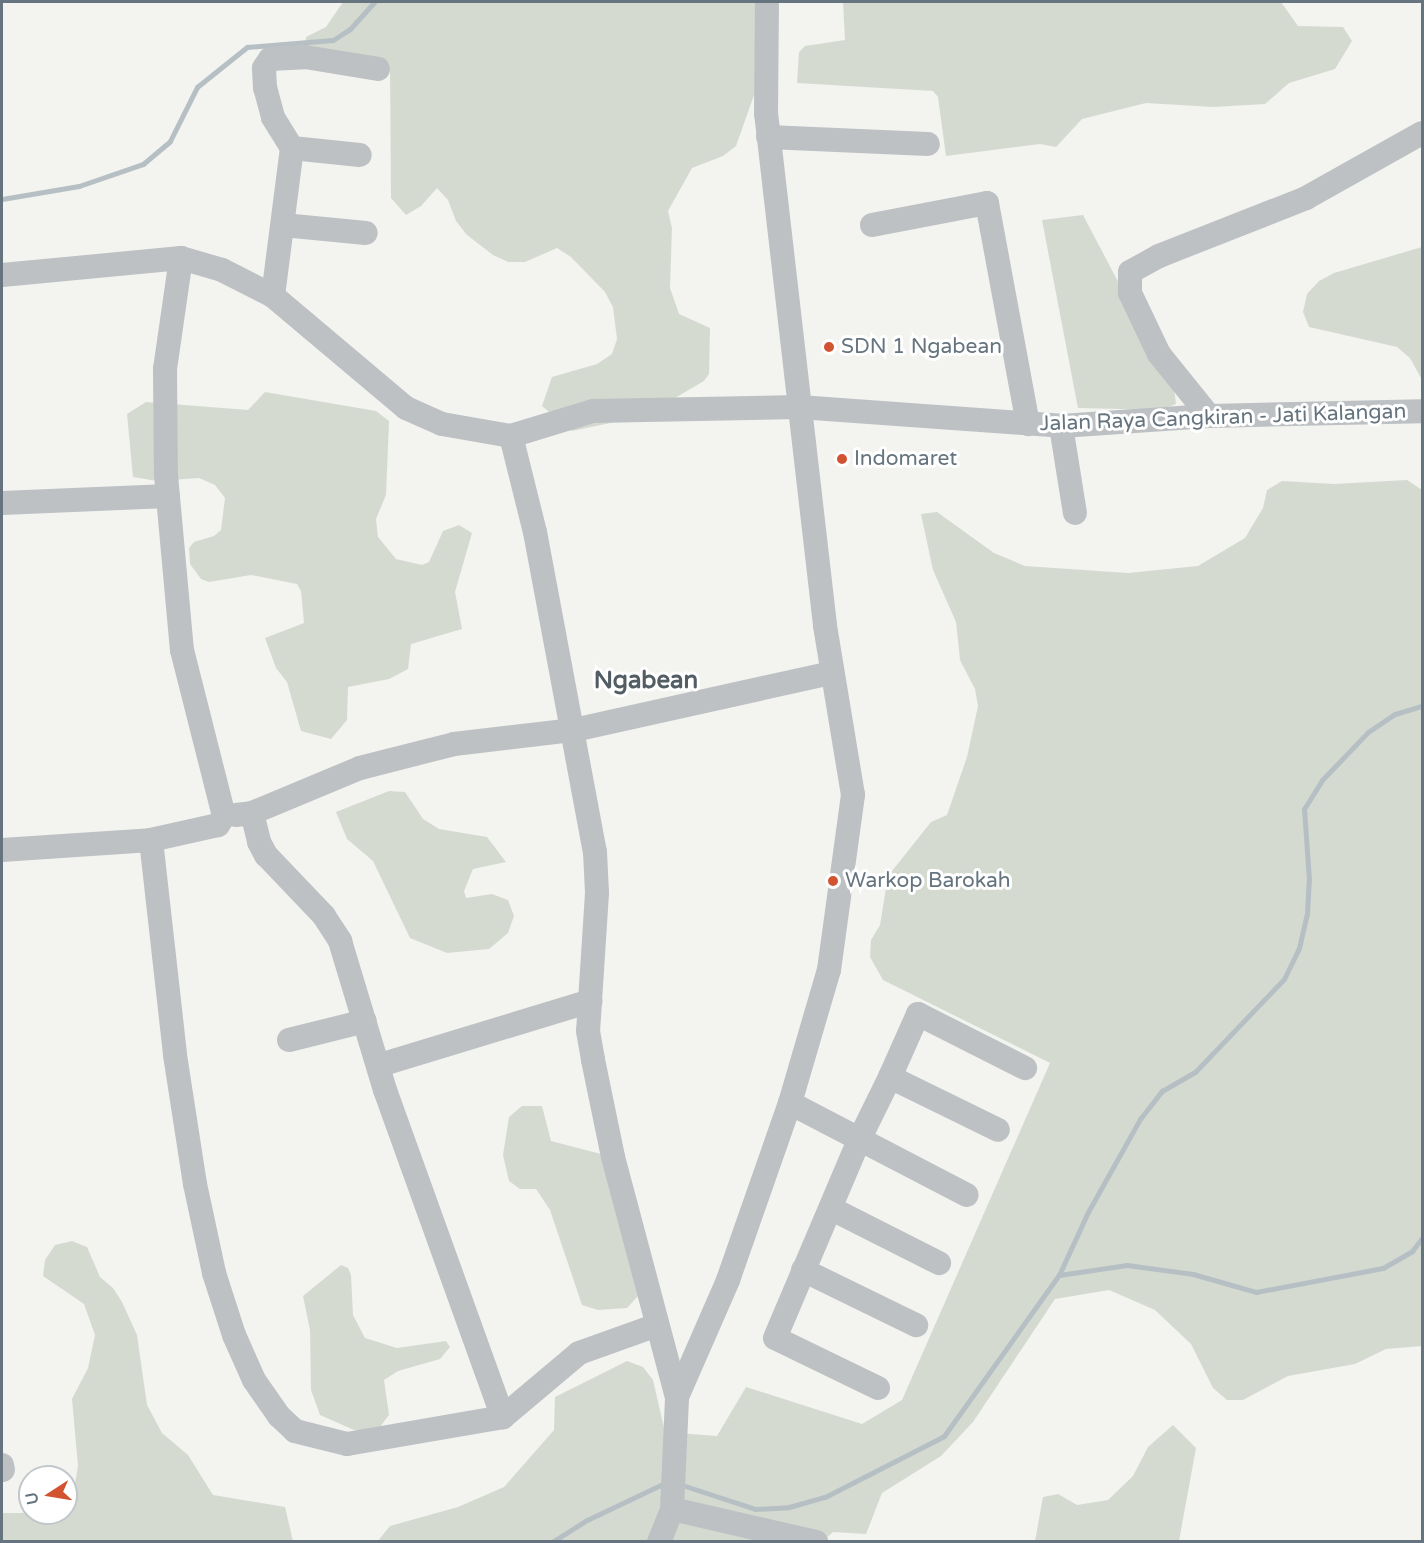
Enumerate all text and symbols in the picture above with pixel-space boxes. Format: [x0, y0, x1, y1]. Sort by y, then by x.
place label: SDN 1 Ngabean [841, 334, 1002, 360]
marker: SDN 1 Ngabean [822, 340, 836, 354]
street label: Jalan Raya Cangkiran - Jati Kalangan [1039, 399, 1407, 437]
place label: Indomaret [854, 446, 957, 472]
marker: Indomaret [835, 452, 849, 466]
district label: Ngabean [594, 667, 698, 695]
place label: Warkop Barokah [845, 868, 1011, 894]
marker: Warkop Barokah [826, 874, 840, 888]
north arrow [18, 1465, 78, 1525]
text: U [21, 1490, 43, 1506]

